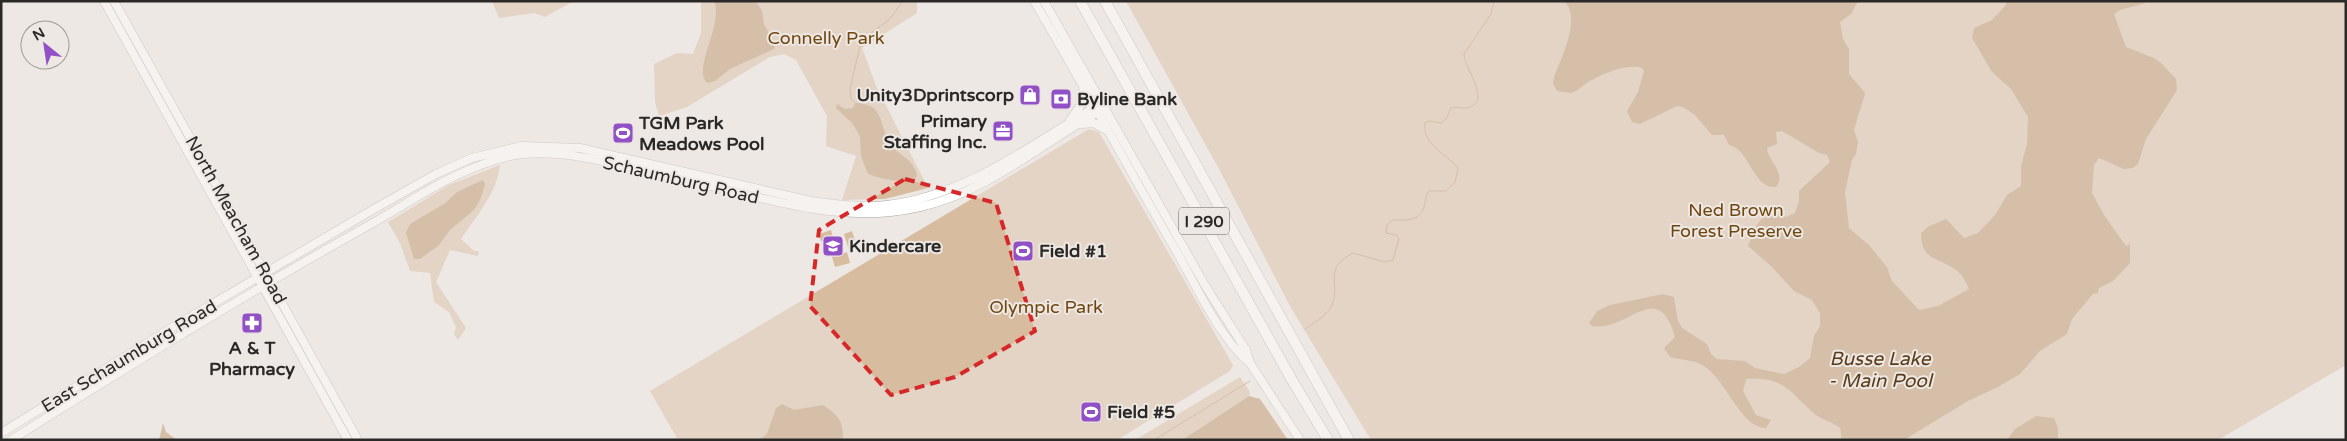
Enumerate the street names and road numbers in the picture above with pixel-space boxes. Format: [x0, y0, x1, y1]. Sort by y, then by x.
street label: North Meacham Road [181, 132, 291, 308]
street label: Schaumburg Road [601, 151, 761, 209]
road number: I 290 [1179, 208, 1229, 235]
street label: East Schaumburg Road [37, 295, 221, 417]

